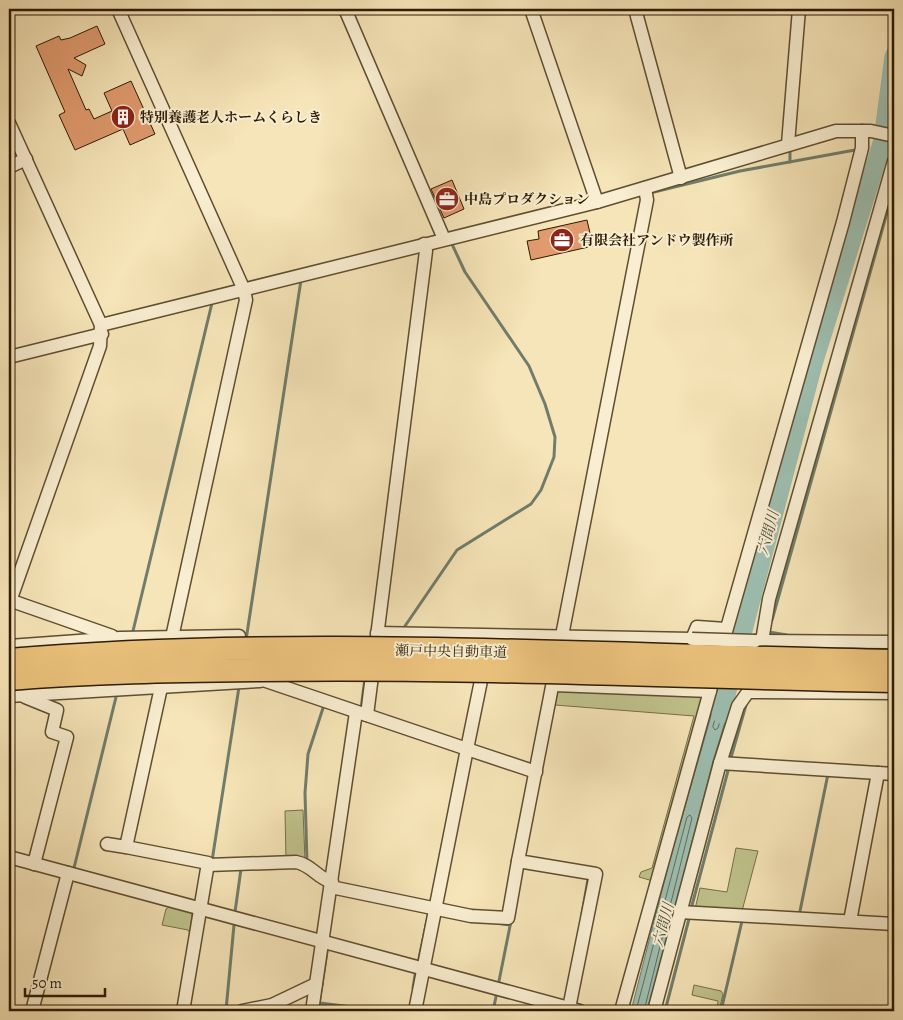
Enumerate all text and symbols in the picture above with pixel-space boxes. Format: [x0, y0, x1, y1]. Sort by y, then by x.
building icon: 特別養護老人ホームくらしき [110, 104, 136, 130]
place label: 特別養護老人ホームくらしき [140, 108, 322, 127]
office icon: 中島プロダクション [434, 186, 460, 212]
place label: 中島プロダクション [464, 190, 590, 209]
office icon: 有限会社アンドウ製作所 [549, 227, 575, 253]
place label: 有限会社アンドウ製作所 [580, 231, 733, 250]
water label: 六間川 [753, 507, 784, 557]
street label: 瀬戸中央自動車道 [395, 641, 507, 662]
water label: 六間川 [648, 899, 679, 949]
scale bar [25, 965, 105, 997]
text: 50 m [32, 973, 62, 993]

